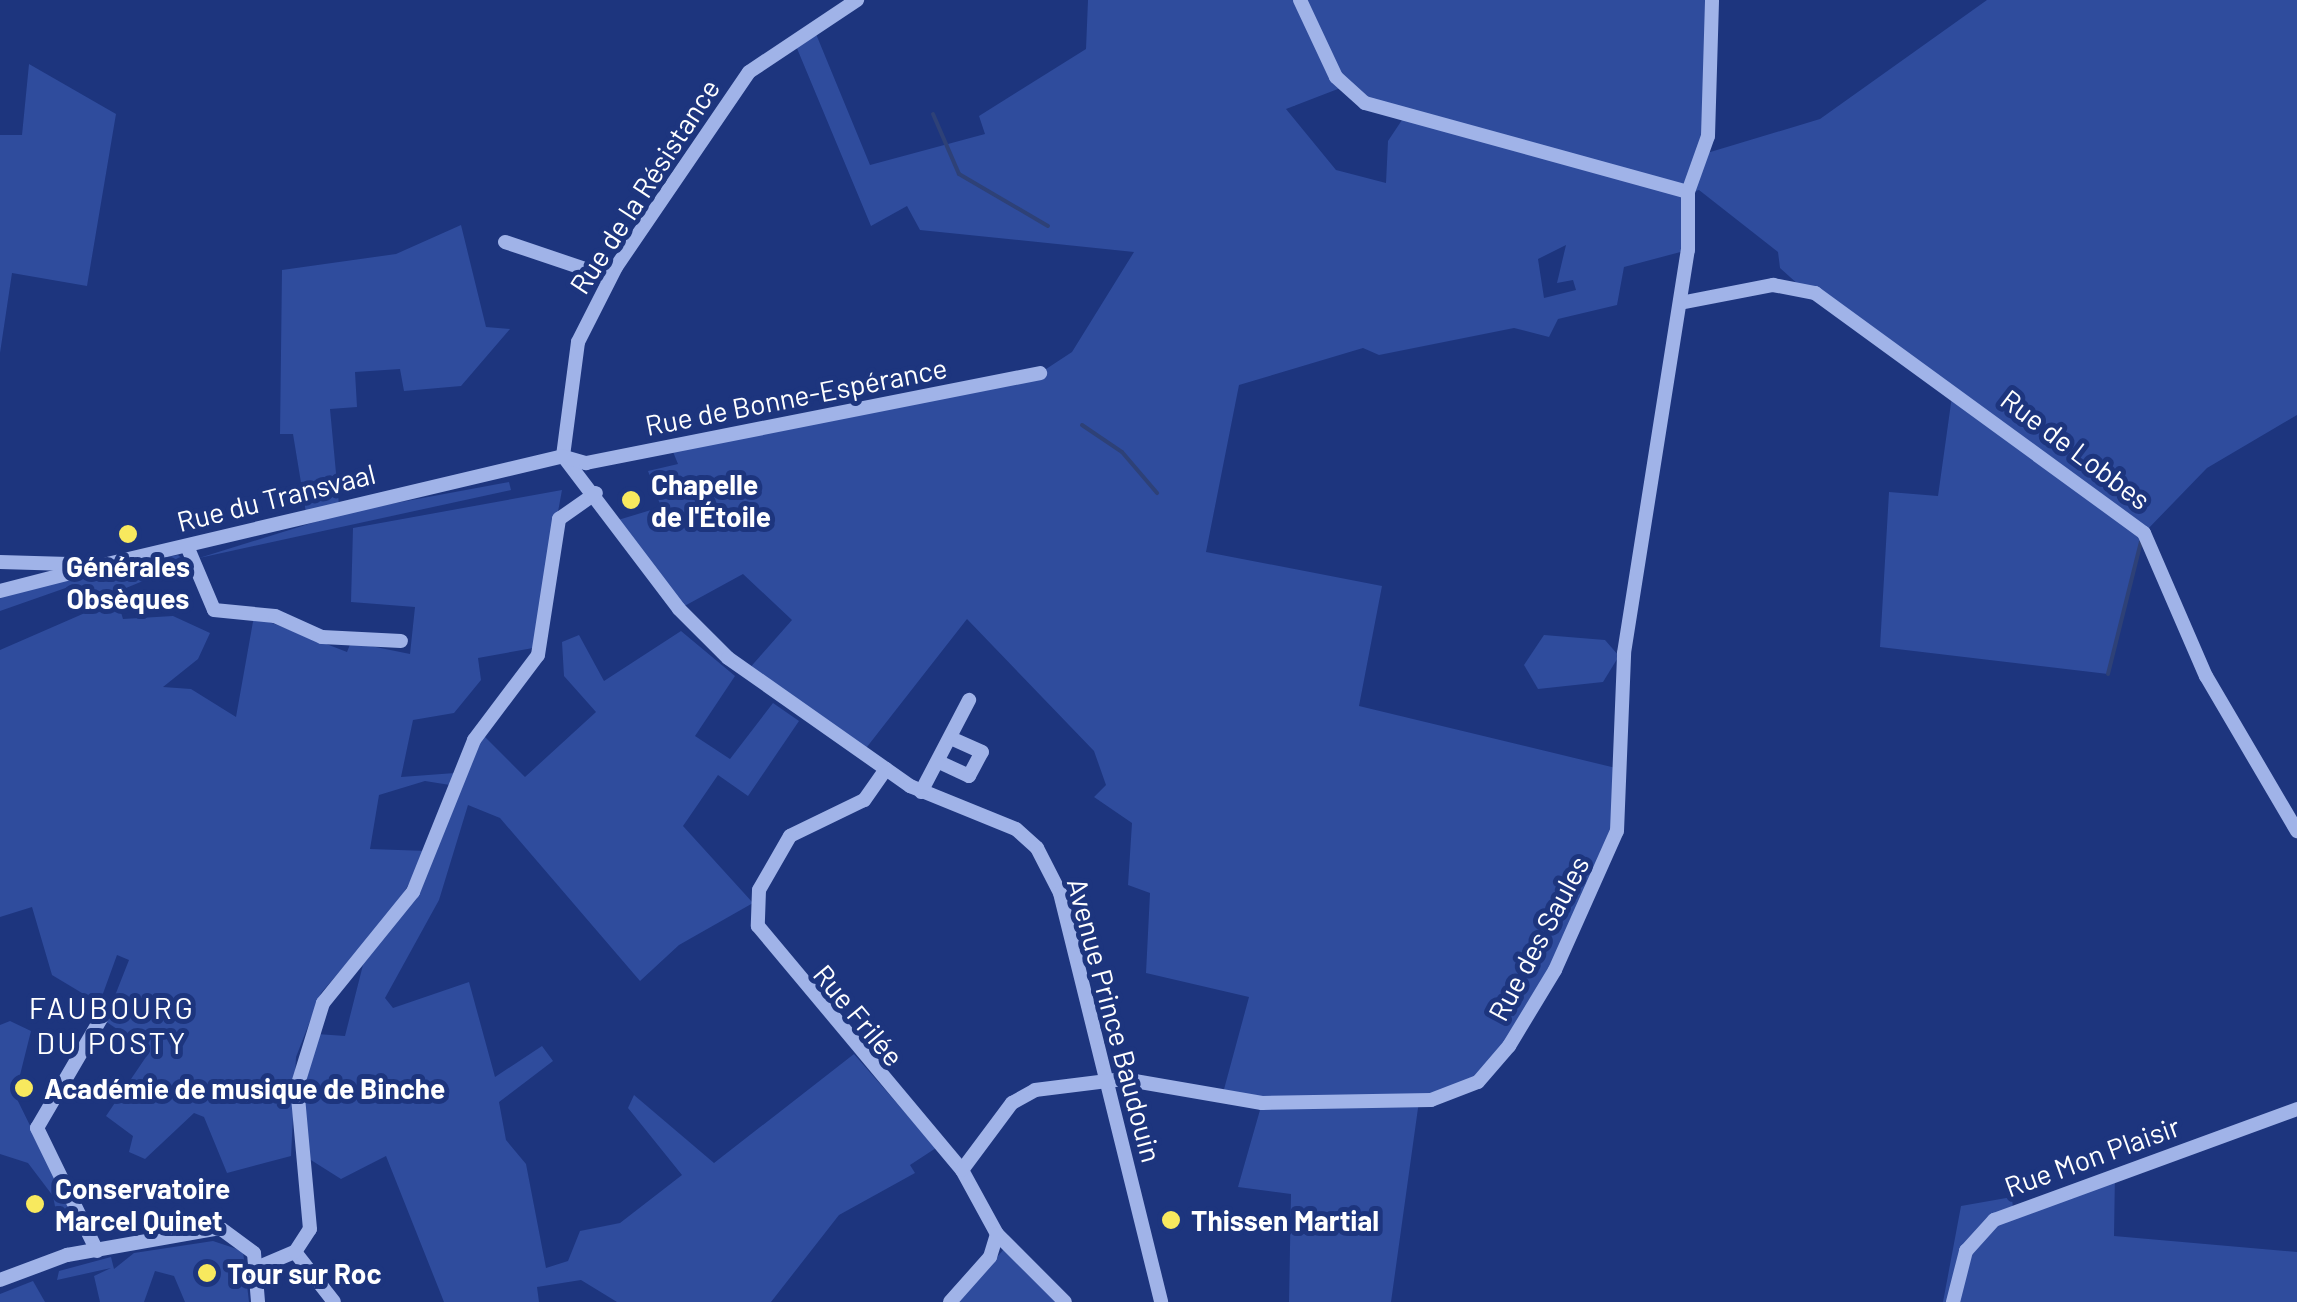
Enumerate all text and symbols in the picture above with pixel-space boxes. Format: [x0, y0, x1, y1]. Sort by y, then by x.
street label: Rue de la Résistance [562, 72, 726, 300]
street label: Rue de Bonne-Espérance [642, 350, 950, 442]
street label: Rue de Lobbes [1995, 382, 2157, 516]
street label: Rue du Transvaal [173, 456, 379, 538]
place label: Chapelle de l'Étoile [651, 467, 771, 533]
marker: Chapelle de l'Étoile [620, 489, 642, 511]
marker: Générales Obsèques [117, 523, 139, 545]
place label: Générales Obsèques [66, 549, 190, 615]
street label: Rue des Saules [1480, 850, 1596, 1026]
street label: Avenue Prince Baudouin [1061, 874, 1169, 1166]
street label: Rue Frilée [807, 958, 911, 1072]
district label: FAUBOURG DU POSTY [29, 989, 195, 1060]
place label: Académie de musique de Binche [44, 1071, 445, 1105]
marker: Académie de musique de Binche [13, 1077, 35, 1099]
street label: Rue Mon Plaisir [2000, 1109, 2184, 1203]
place label: Conservatoire Marcel Quinet [55, 1171, 230, 1237]
marker: Conservatoire Marcel Quinet [24, 1193, 46, 1215]
place label: Thissen Martial [1191, 1203, 1379, 1237]
marker: Thissen Martial [1160, 1209, 1182, 1231]
place label: Tour sur Roc [227, 1256, 381, 1290]
marker: Tour sur Roc [196, 1262, 218, 1284]

